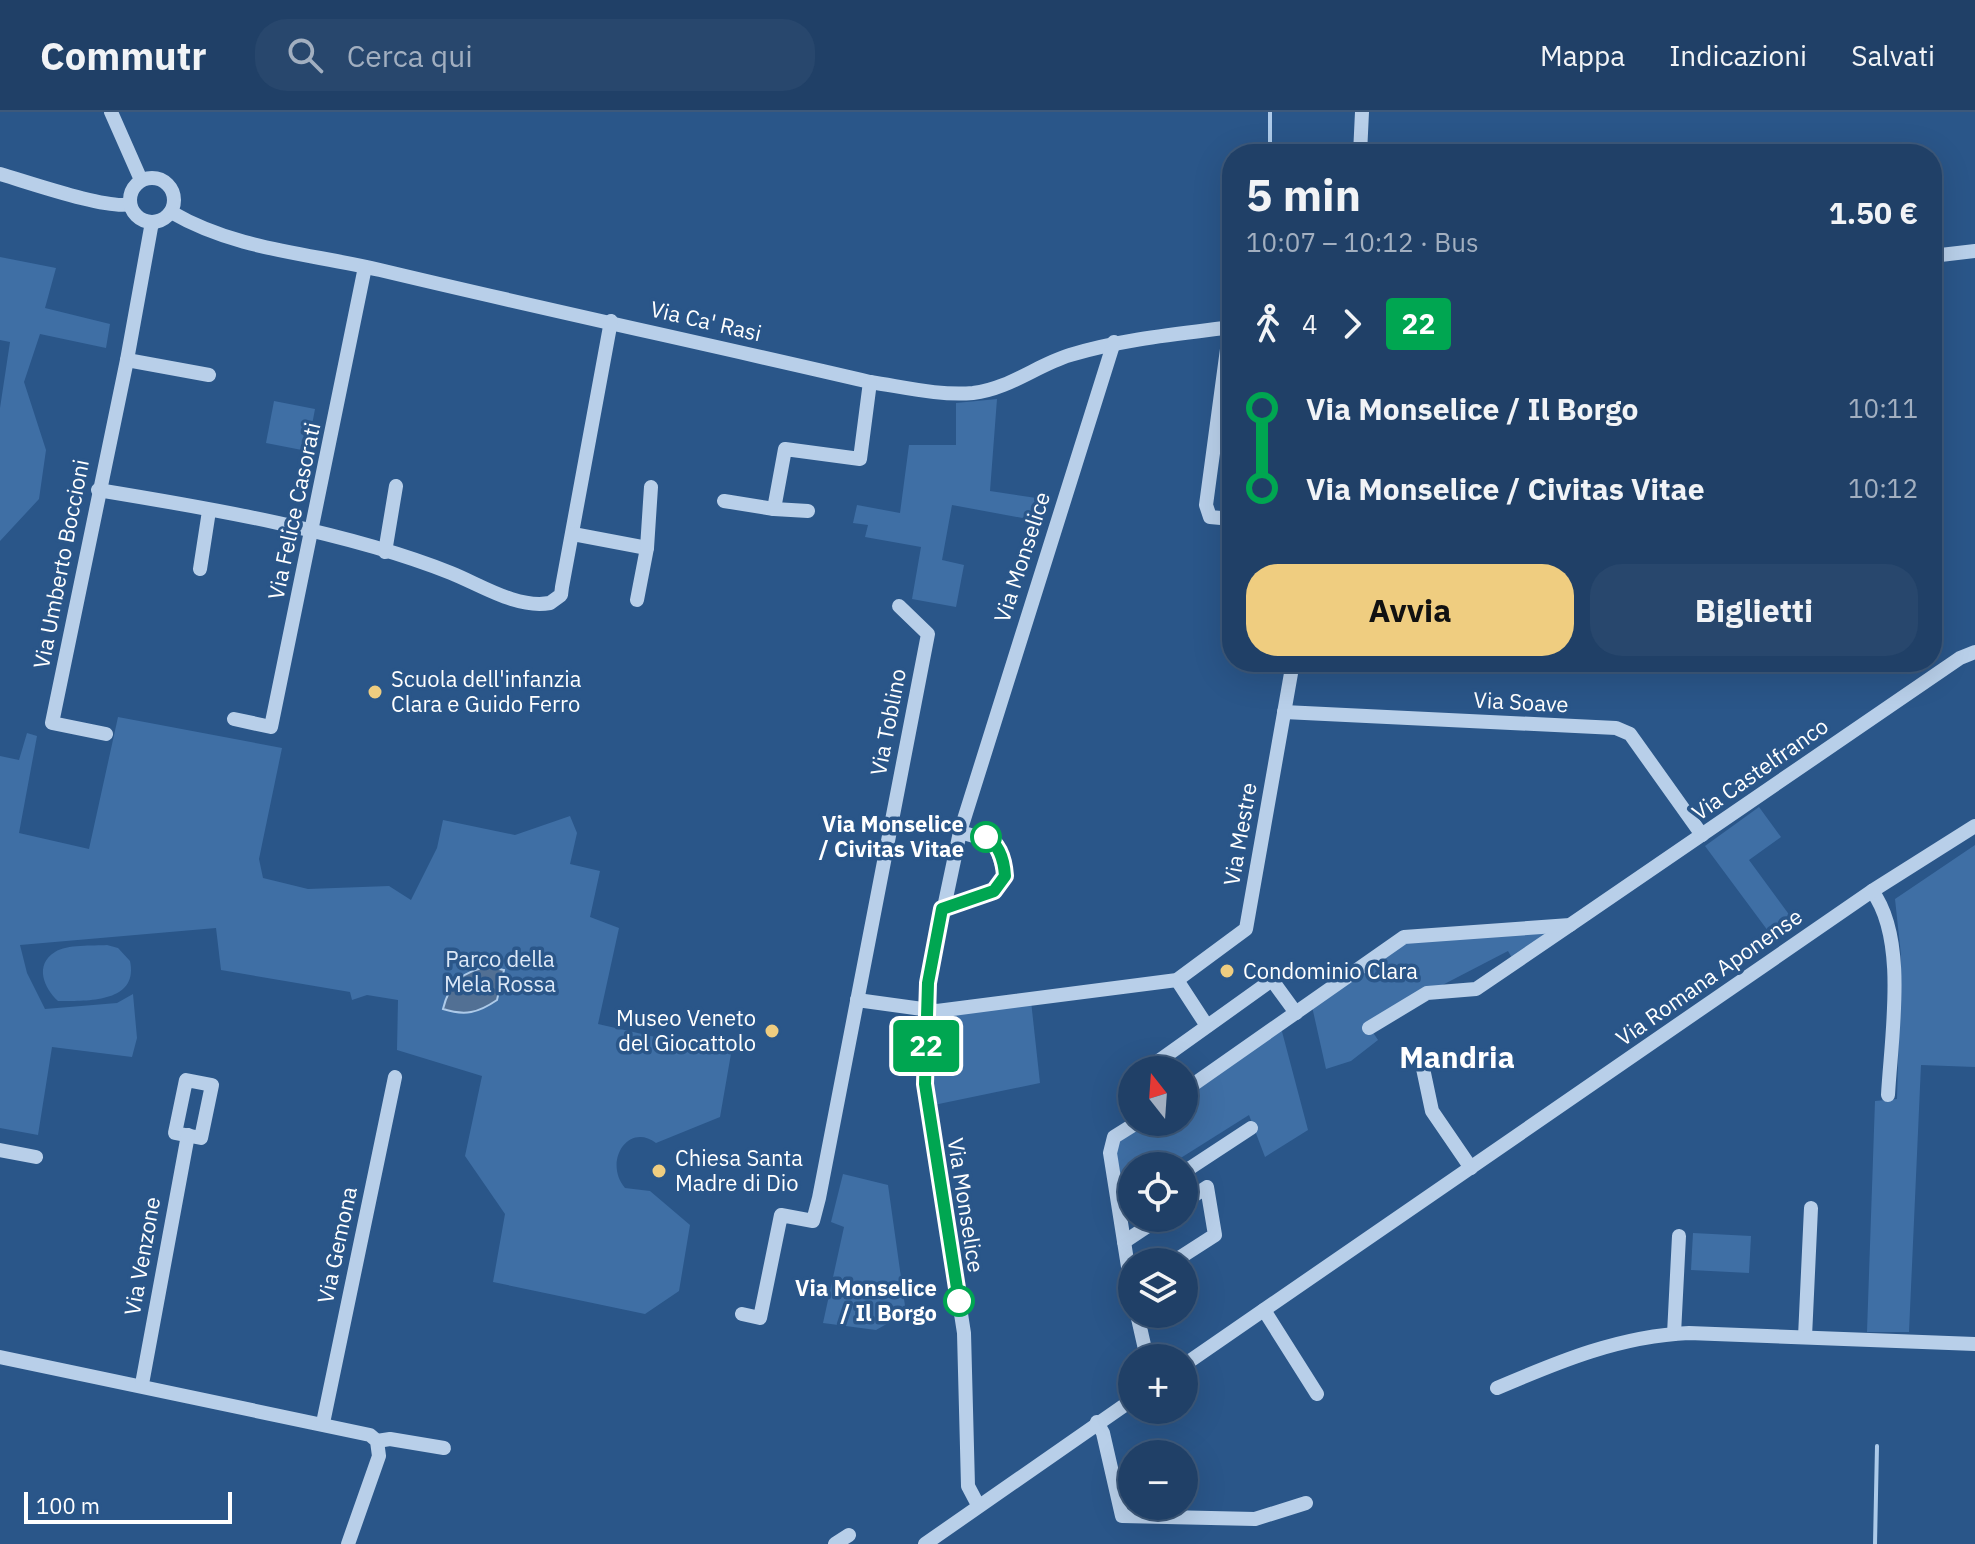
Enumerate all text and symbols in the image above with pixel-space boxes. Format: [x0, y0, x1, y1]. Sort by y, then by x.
search box [255, 19, 815, 91]
text: Commutr [40, 31, 207, 80]
icon: search [283, 33, 327, 77]
text: Cerca qui [347, 36, 473, 75]
text: Mappa [1540, 37, 1625, 74]
text: Indicazioni [1669, 37, 1807, 74]
text: Salvati [1851, 37, 1935, 74]
text: 5 min [1246, 166, 1361, 223]
text: 1.50 € [1829, 193, 1918, 232]
text: 10:07 – 10:12 · Bus [1246, 225, 1479, 259]
street label: Via Ca' Rasi [648, 294, 765, 347]
icon: walk [1246, 302, 1290, 346]
icon: forward [1330, 302, 1374, 346]
text: 22 [1402, 305, 1435, 342]
text: 4 [1302, 307, 1318, 341]
text: Via Monselice / Il Borgo [1306, 389, 1639, 428]
text: 10:11 [1848, 391, 1918, 425]
street label: Via Felice Casorati [261, 419, 326, 602]
street label: Via Umberto Boccioni [26, 457, 95, 671]
text: Via Monselice / Civitas Vitae [1306, 469, 1705, 508]
text: 10:12 [1848, 471, 1918, 505]
street label: Via Monselice [987, 488, 1056, 626]
button: Avvia [1246, 564, 1574, 656]
button: Biglietti [1590, 564, 1918, 656]
place label: Scuola dell'infanzia Clara e Guido Ferro [391, 664, 582, 718]
street label: Via Toblino [863, 666, 912, 778]
marker: Scuola dell'infanzia Clara e Guido Ferro [366, 683, 384, 701]
street label: Via Soave [1473, 685, 1569, 718]
street label: Via Castelfranco [1686, 711, 1834, 826]
street label: Via Mestre [1216, 780, 1263, 888]
place label: Via Monselice / Civitas Vitae [819, 809, 964, 863]
marker: Via Monselice / Civitas Vitae [971, 822, 1001, 852]
street label: Via Romana Aponense [1610, 901, 1808, 1052]
park label: Parco della Mela Rossa [444, 944, 556, 998]
place label: Condominio Clara [1243, 956, 1418, 985]
marker: Condominio Clara [1218, 962, 1236, 980]
place label: Museo Veneto del Giocattolo [616, 1003, 756, 1057]
line badge: 22 [890, 1020, 962, 1072]
marker: Museo Veneto del Giocattolo [763, 1022, 781, 1040]
text: 22 [909, 1027, 943, 1064]
district label: Mandria [1399, 1037, 1515, 1076]
north arrow [1118, 1056, 1198, 1136]
map controls [1118, 1056, 1198, 1520]
street label: Via Monselice [942, 1136, 991, 1274]
place label: Chiesa Santa Madre di Dio [675, 1143, 803, 1197]
button: locate [1118, 1152, 1198, 1232]
marker: Chiesa Santa Madre di Dio [650, 1162, 668, 1180]
street label: Via Gemona [310, 1183, 363, 1306]
street label: Via Venzone [117, 1194, 166, 1318]
button: layers [1118, 1248, 1198, 1328]
place label: Via Monselice / Il Borgo [795, 1273, 937, 1327]
marker: Via Monselice / Il Borgo [944, 1286, 974, 1316]
button: + [1118, 1344, 1198, 1424]
button: − [1118, 1440, 1198, 1520]
scale bar [24, 1488, 232, 1524]
text: 100 m [36, 1491, 100, 1520]

